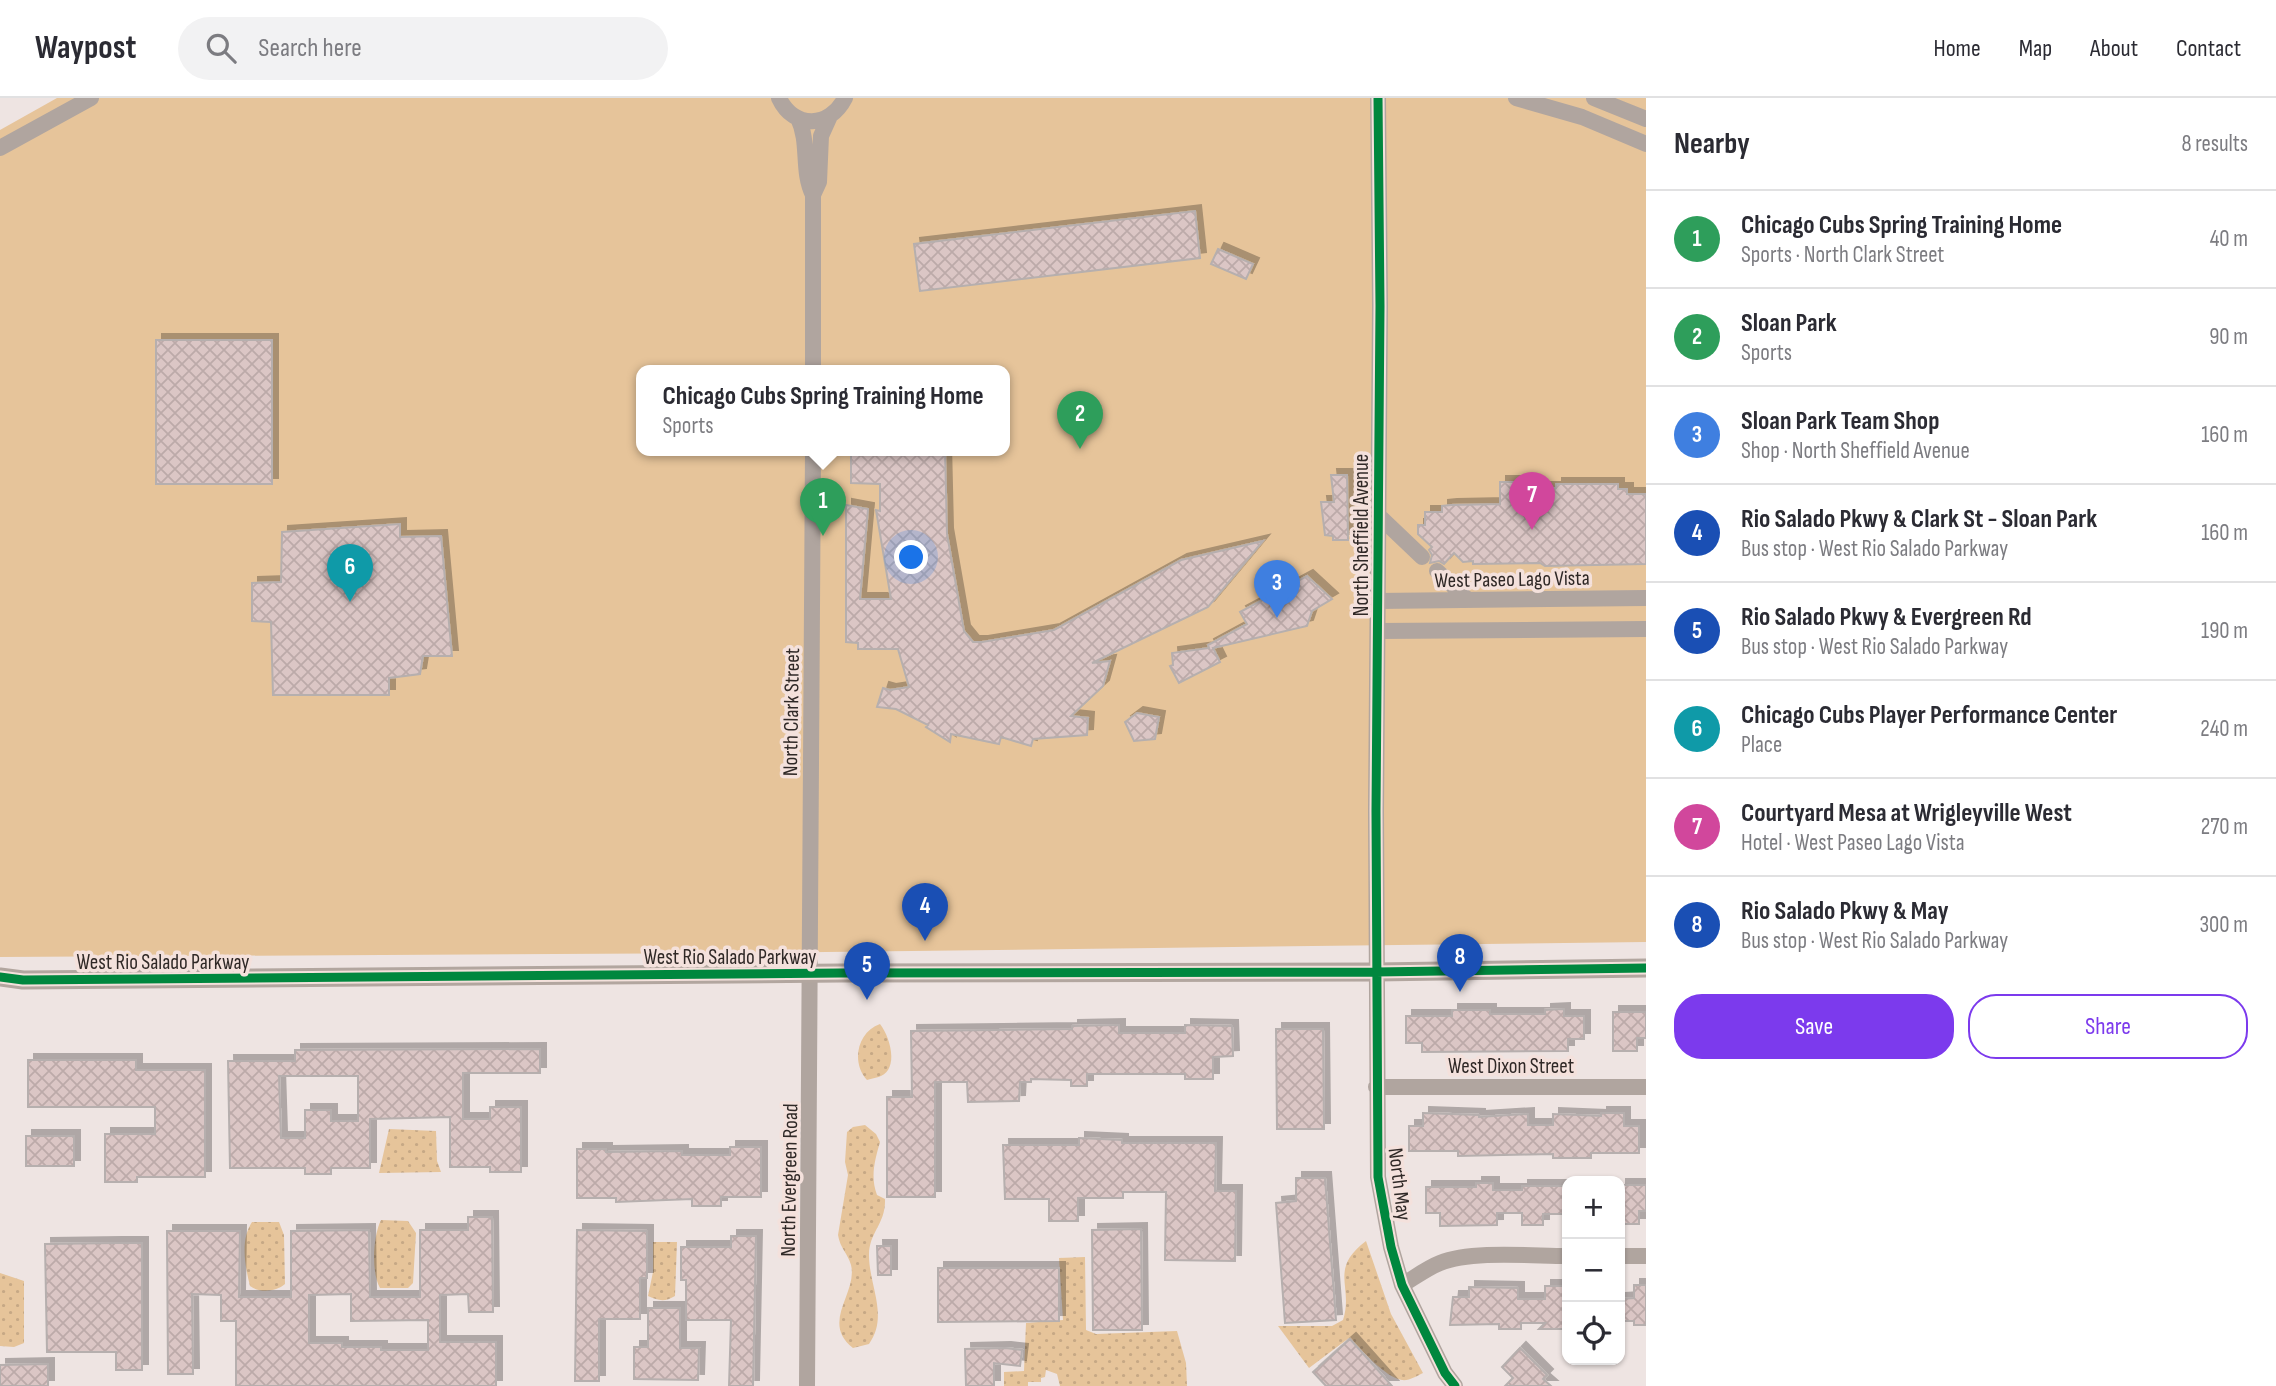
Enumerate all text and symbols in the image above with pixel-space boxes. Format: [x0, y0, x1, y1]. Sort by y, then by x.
search box [178, 17, 668, 80]
text: Waypost [35, 28, 136, 68]
icon: search [202, 29, 240, 67]
text: Search here [258, 33, 362, 64]
text: Home [1933, 34, 1981, 63]
text: Map [2019, 34, 2052, 63]
text: About [2090, 34, 2138, 63]
text: Contact [2176, 34, 2241, 63]
text: Nearby [1674, 126, 1750, 162]
text: 8 results [2182, 130, 2248, 158]
text: Chicago Cubs Spring Training Home [1741, 210, 2062, 241]
text: 1 [1692, 225, 1702, 253]
text: 40 m [2210, 225, 2248, 253]
text: Sports · North Clark Street [1741, 241, 1944, 269]
text: Sloan Park [1741, 308, 1837, 339]
text: 2 [1692, 323, 1702, 351]
text: 90 m [2209, 323, 2248, 351]
text: Sports [1741, 339, 1792, 367]
popup [636, 365, 1010, 456]
text: Chicago Cubs Spring Training Home [663, 381, 984, 412]
pin: 2 [1057, 391, 1103, 449]
text: Sloan Park Team Shop [1741, 406, 1939, 437]
text: Sports [663, 412, 713, 440]
text: 3 [1692, 421, 1702, 449]
text: 160 m [2201, 421, 2248, 449]
text: Shop · North Sheffield Avenue [1741, 437, 1970, 465]
street label: North Sheffield Avenue [1349, 454, 1374, 616]
pin: 7 [1509, 472, 1555, 530]
pin: 1 [800, 478, 846, 536]
text: Rio Salado Pkwy & Clark St - Sloan Park [1741, 504, 2097, 535]
text: 4 [1692, 519, 1702, 547]
text: 160 m [2201, 519, 2248, 547]
text: Bus stop · West Rio Salado Parkway [1741, 535, 2008, 563]
your location [894, 540, 928, 574]
pin: 6 [327, 544, 373, 602]
pin: 3 [1254, 560, 1300, 618]
street label: West Paseo Lago Vista [1434, 566, 1590, 593]
text: Rio Salado Pkwy & Evergreen Rd [1741, 602, 2032, 633]
text: 5 [1692, 617, 1702, 645]
text: 190 m [2201, 617, 2248, 645]
text: Bus stop · West Rio Salado Parkway [1741, 633, 2008, 661]
street label: North Clark Street [778, 648, 805, 776]
text: Chicago Cubs Player Performance Center [1741, 700, 2117, 731]
text: 6 [1692, 715, 1702, 743]
text: 240 m [2200, 715, 2248, 743]
text: Place [1741, 731, 1782, 759]
text: Courtyard Mesa at Wrigleyville West [1741, 798, 2072, 829]
text: 7 [1692, 813, 1702, 841]
text: 270 m [2201, 813, 2248, 841]
text: Hotel · West Paseo Lago Vista [1741, 829, 1965, 857]
pin: 4 [902, 883, 948, 941]
text: Rio Salado Pkwy & May [1741, 896, 1949, 927]
text: 8 [1692, 911, 1702, 939]
text: 300 m [2199, 911, 2248, 939]
text: Bus stop · West Rio Salado Parkway [1741, 927, 2008, 955]
pin: 8 [1437, 934, 1483, 992]
pin: 5 [844, 942, 890, 1000]
street label: West Rio Salado Parkway [644, 945, 816, 970]
street label: West Rio Salado Parkway [77, 950, 249, 975]
button: Save [1674, 994, 1954, 1059]
button: Share [1968, 994, 2248, 1059]
street label: West Dixon Street [1448, 1054, 1574, 1079]
street label: North Evergreen Road [776, 1103, 803, 1257]
street label: North May [1383, 1146, 1416, 1222]
map controls [1562, 1176, 1625, 1365]
button: + [1562, 1176, 1625, 1239]
button: − [1562, 1239, 1625, 1302]
button: locate [1562, 1302, 1625, 1365]

